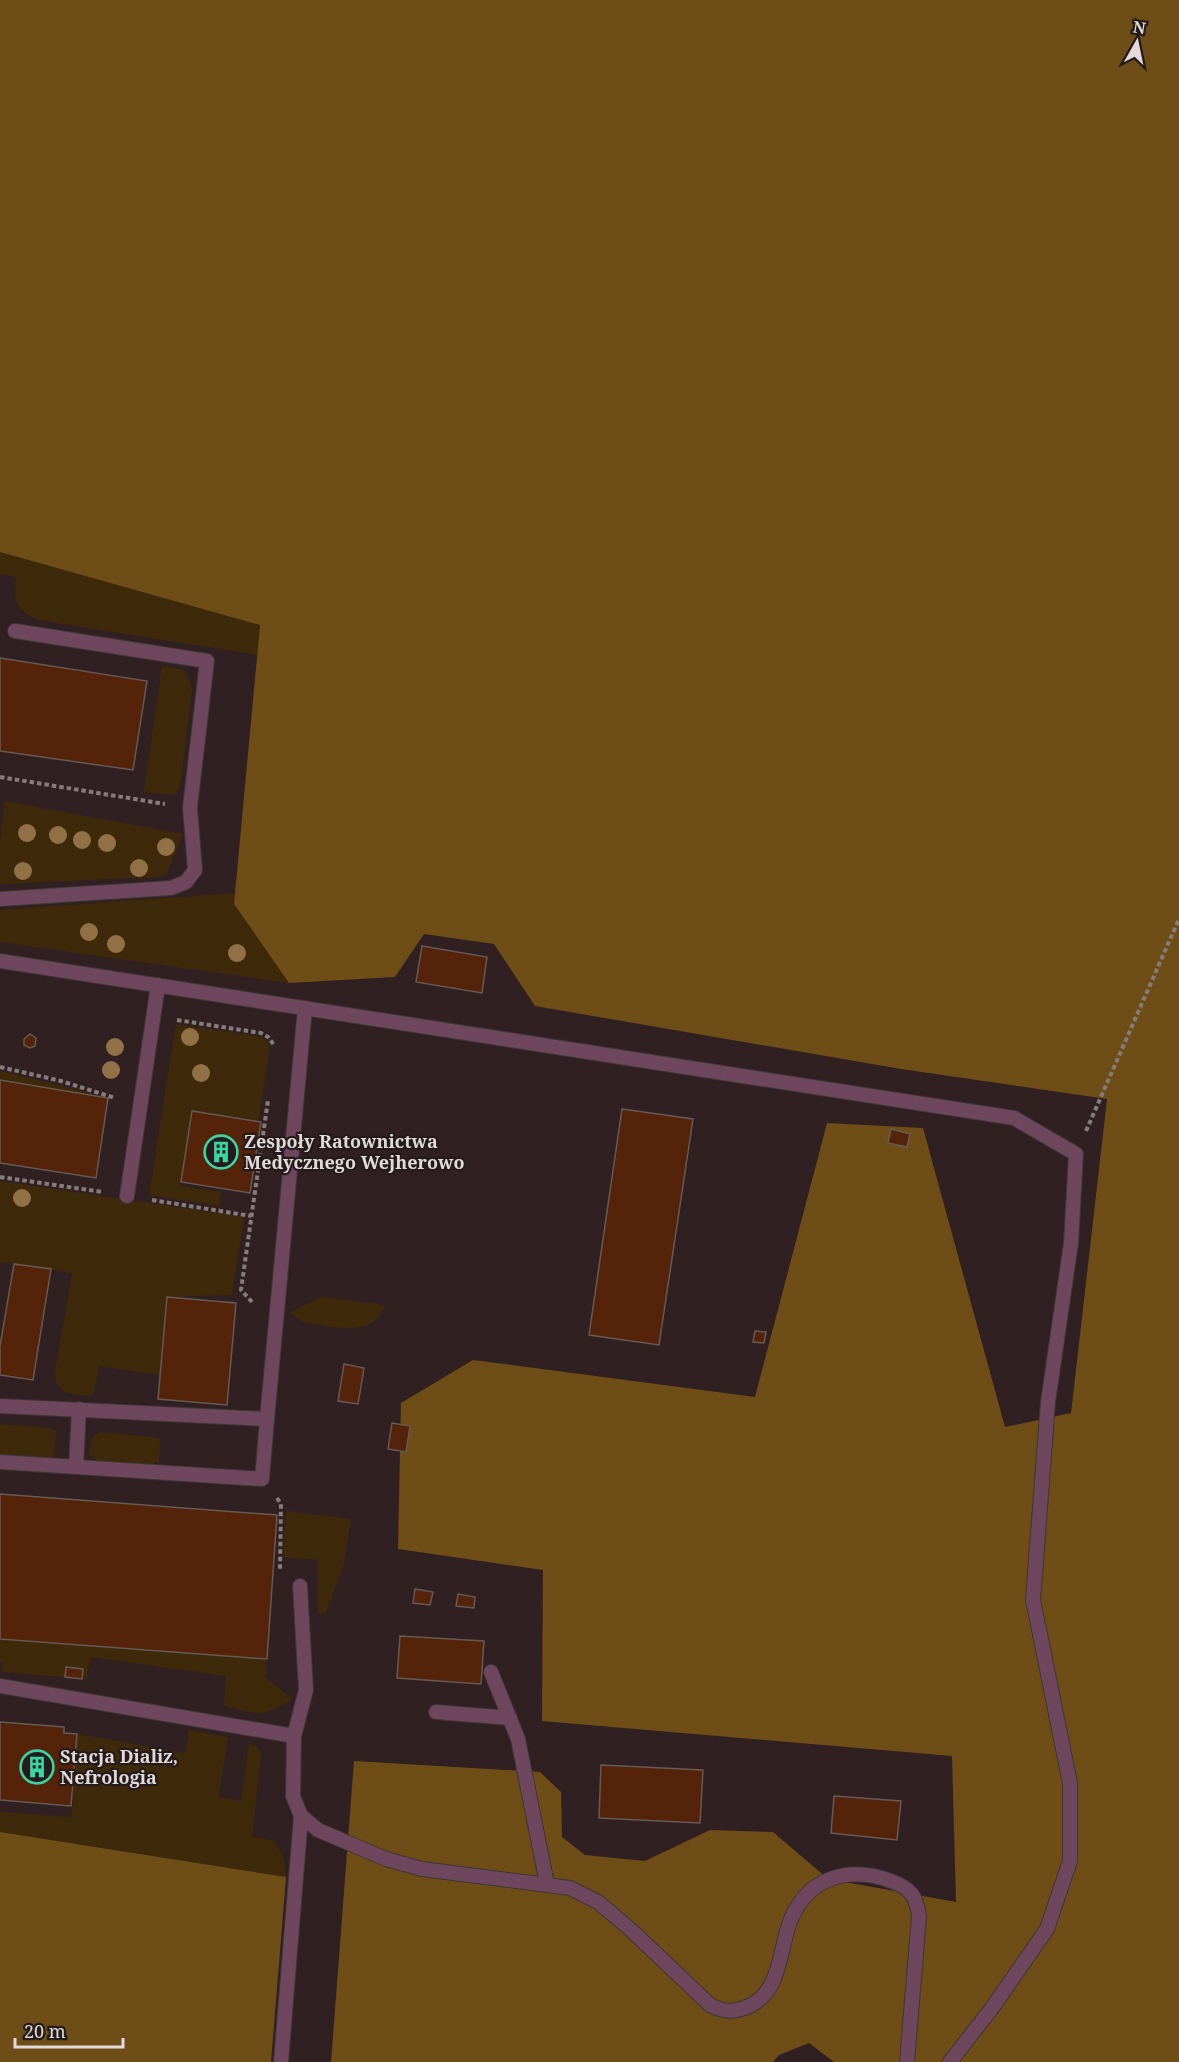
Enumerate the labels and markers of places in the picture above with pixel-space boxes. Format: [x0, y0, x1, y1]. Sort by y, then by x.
place label: Zespoły Ratownictwa Medycznego Wejherowo [244, 1129, 465, 1174]
building icon: Zespoły Ratownictwa Medycznego Wejherowo [203, 1134, 239, 1170]
place label: Stacja Dializ, Nefrologia [60, 1744, 178, 1789]
building icon: Stacja Dializ, Nefrologia [19, 1749, 55, 1785]

